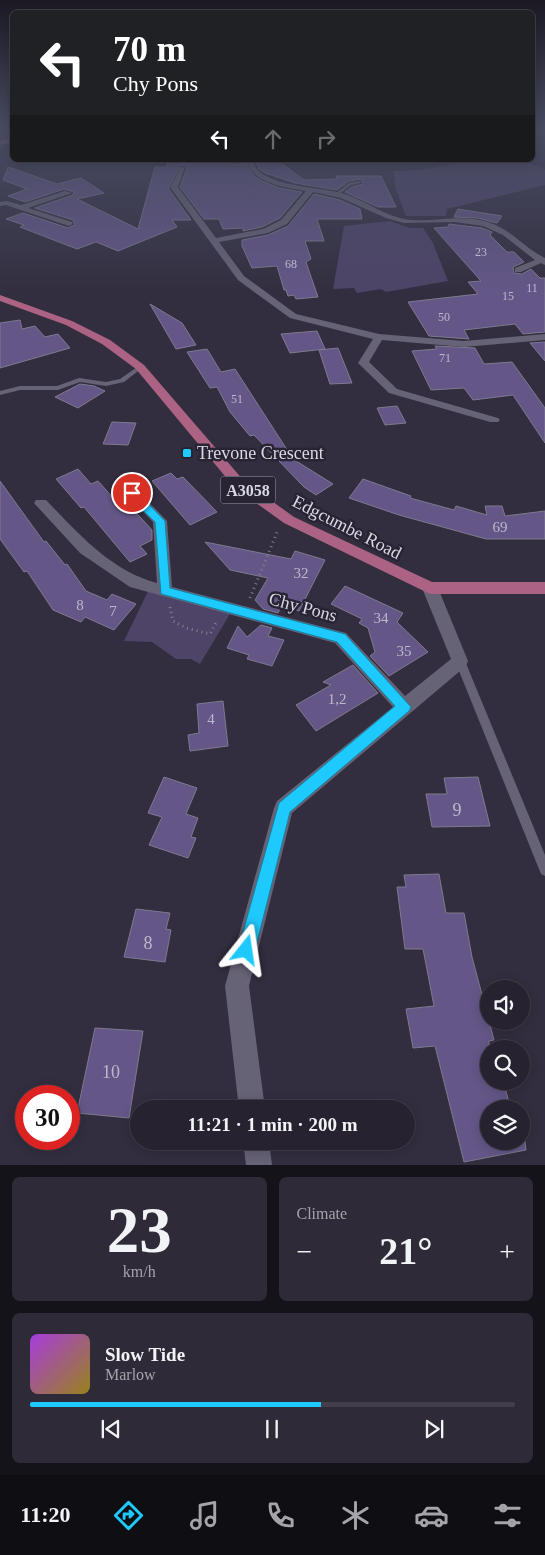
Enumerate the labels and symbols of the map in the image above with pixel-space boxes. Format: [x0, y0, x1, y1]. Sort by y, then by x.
house number: 23 [475, 245, 487, 259]
house number: 68 [285, 257, 297, 271]
house number: 11 [526, 281, 538, 295]
house number: 15 [502, 289, 514, 303]
house number: 50 [438, 310, 450, 324]
house number: 71 [439, 351, 451, 365]
house number: 51 [231, 392, 243, 406]
place label: Trevone Crescent [197, 443, 324, 463]
marker: Trevone Crescent [181, 447, 193, 459]
pin [111, 472, 153, 514]
road number: A3058 [220, 476, 276, 504]
street label: Edgcumbe Road [289, 491, 405, 563]
house number: 69 [493, 519, 508, 535]
house number: 32 [294, 565, 309, 581]
street label: Chy Pons [267, 588, 339, 626]
house number: 8 [76, 597, 84, 613]
house number: 7 [109, 603, 117, 619]
house number: 34 [374, 610, 389, 626]
house number: 35 [397, 643, 412, 659]
house number: 1,2 [328, 691, 346, 707]
house number: 4 [207, 711, 215, 727]
house number: 9 [453, 800, 462, 820]
position arrow [219, 923, 271, 975]
house number: 8 [144, 933, 153, 953]
house number: 10 [102, 1062, 120, 1082]
speed limit sign: 30 [15, 1085, 80, 1150]

